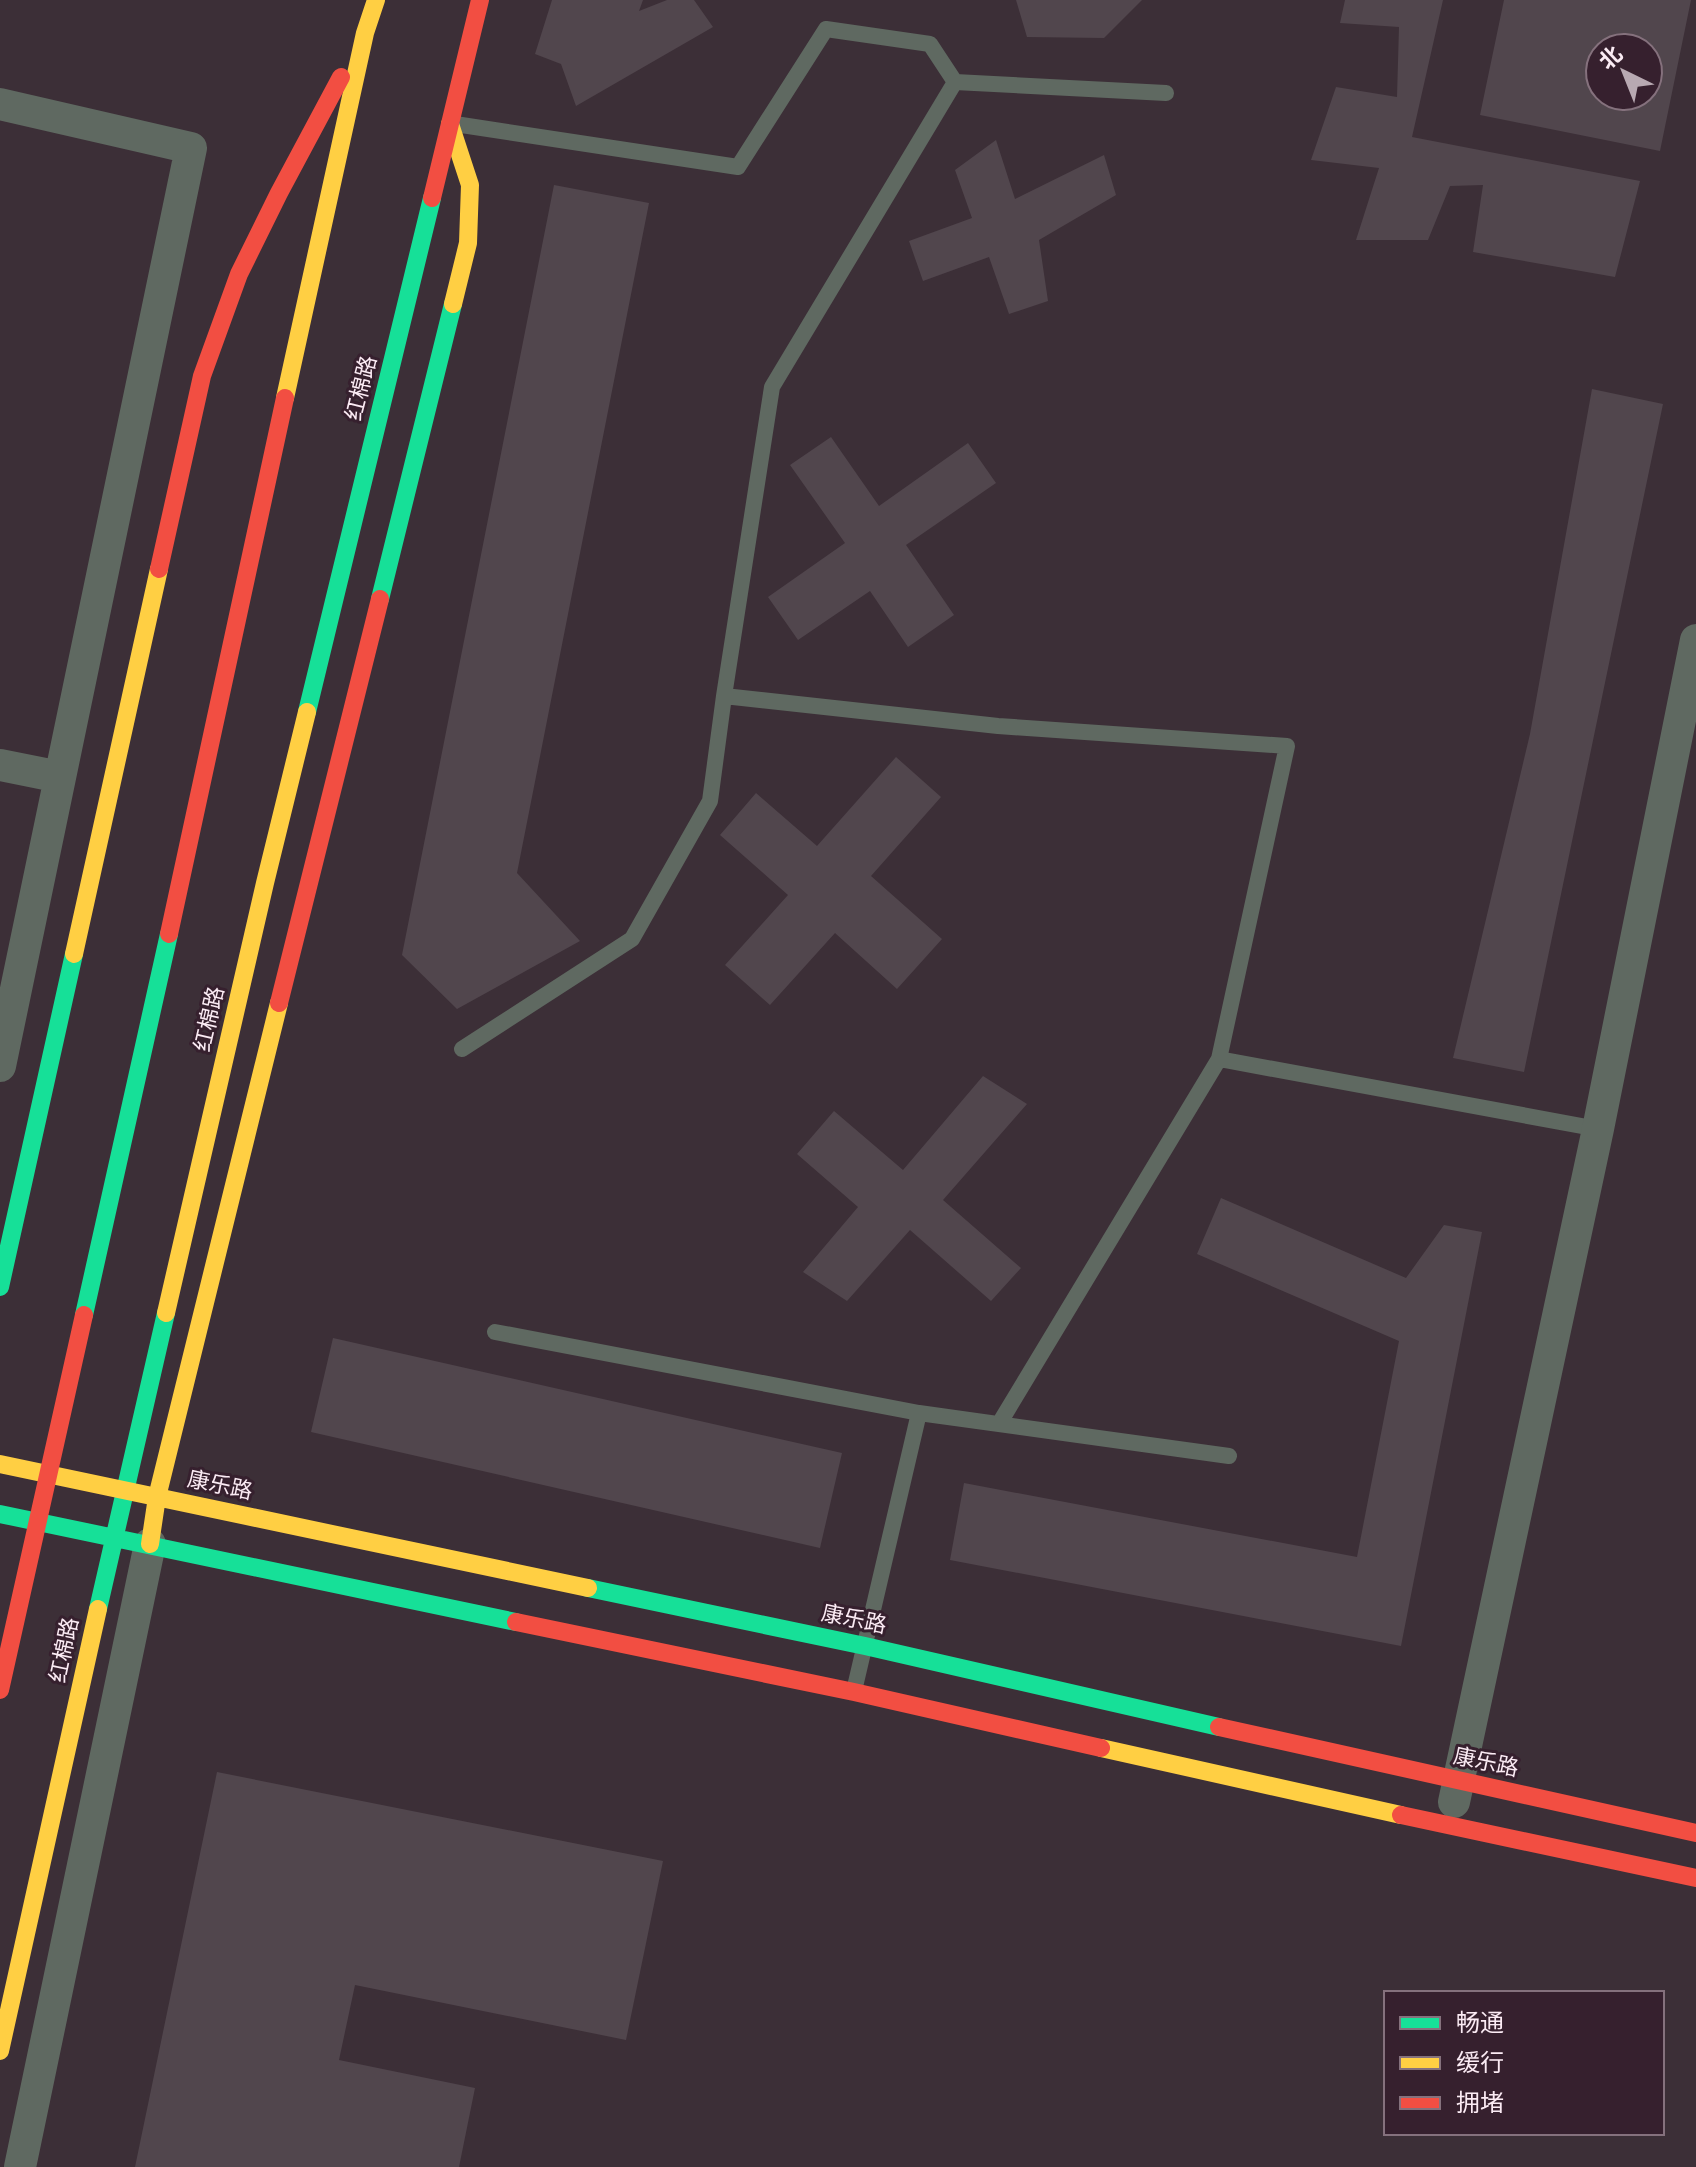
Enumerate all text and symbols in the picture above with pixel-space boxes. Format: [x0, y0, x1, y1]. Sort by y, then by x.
north arrow [1584, 32, 1664, 112]
text: 北 [1592, 39, 1629, 77]
street label: 红棉路 [338, 352, 384, 424]
street label: 红棉路 [186, 983, 232, 1055]
street label: 康乐路 [184, 1463, 256, 1507]
street label: 康乐路 [818, 1597, 890, 1641]
street label: 红棉路 [42, 1614, 86, 1686]
street label: 康乐路 [1450, 1740, 1522, 1784]
legend [1384, 1991, 1664, 2135]
text: 畅通 [1456, 2006, 1504, 2039]
text: 缓行 [1456, 2046, 1504, 2079]
text: 拥堵 [1456, 2086, 1504, 2119]

